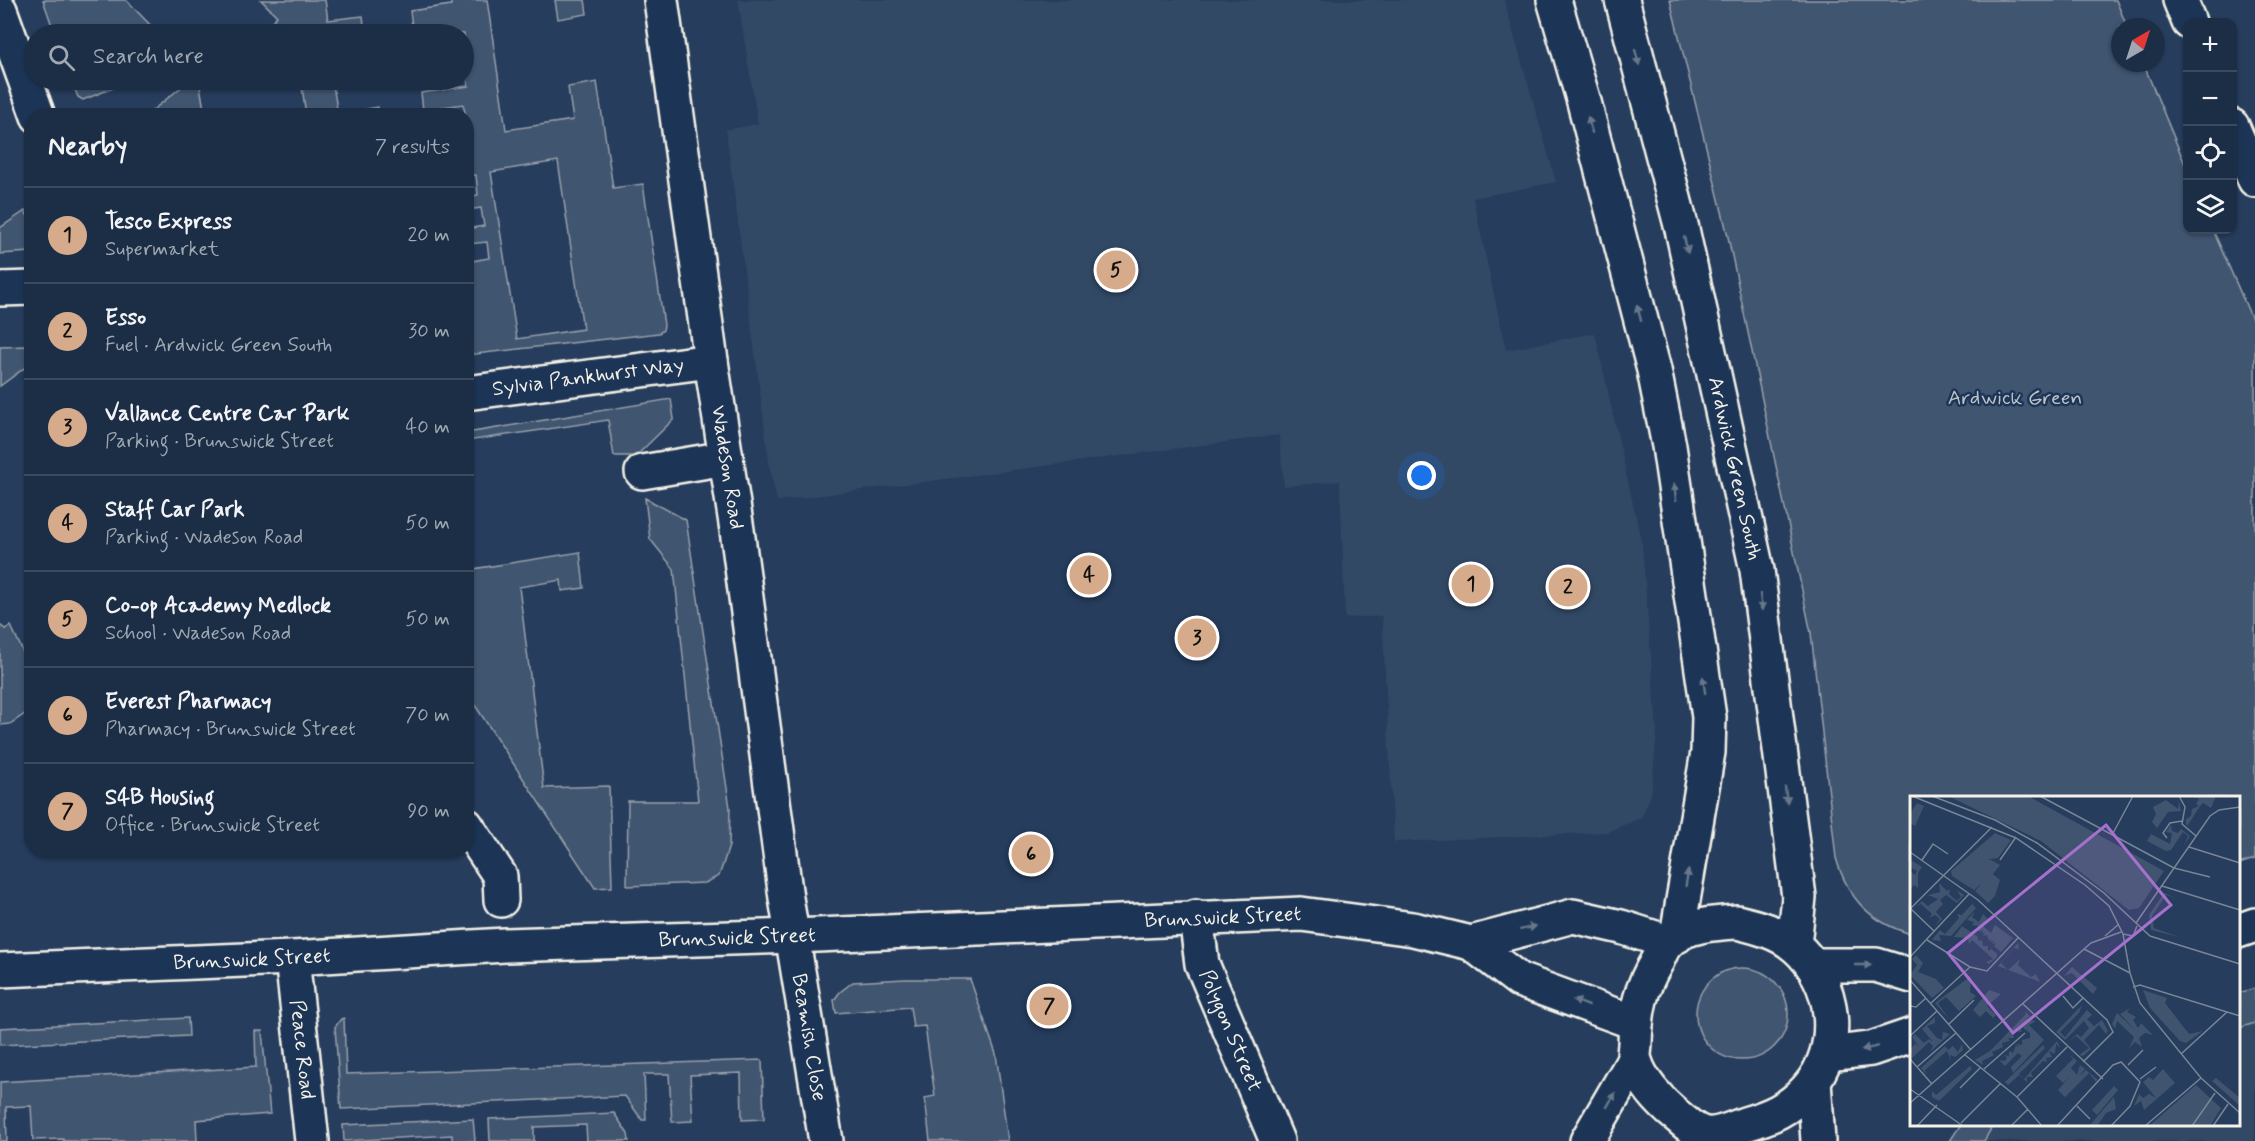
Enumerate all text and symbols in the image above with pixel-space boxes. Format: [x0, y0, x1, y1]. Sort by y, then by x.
north arrow [2111, 18, 2165, 72]
map controls [2183, 18, 2237, 234]
button: + [2183, 18, 2237, 72]
search box [24, 24, 474, 90]
icon: search [45, 41, 78, 74]
text: Search here [93, 43, 204, 71]
one-way arrow [1633, 47, 1643, 66]
button: − [2183, 72, 2237, 126]
one-way arrow [1584, 116, 1594, 134]
button: locate [2183, 126, 2237, 180]
text: Nearby [48, 130, 127, 164]
text: 7 results [375, 134, 450, 161]
button: layers [2183, 180, 2237, 234]
text: Tesco Express [105, 208, 232, 236]
text: 1 [63, 222, 72, 249]
text: 20 m [407, 222, 450, 249]
text: Supermarket [105, 236, 219, 263]
one-way arrow [1682, 236, 1691, 255]
pin: 5 [1096, 248, 1136, 292]
text: Esso [105, 304, 146, 332]
one-way arrow [1634, 304, 1644, 323]
text: 2 [63, 318, 72, 345]
text: 30 m [408, 318, 450, 345]
text: Fuel · Ardwick Green South [105, 332, 332, 359]
street label: Sylvia Pankhurst Way [490, 351, 686, 403]
street label: Ardwick Green South [1701, 374, 1768, 563]
park label: Ardwick Green [1948, 384, 2082, 412]
text: Vallance Centre Car Park [105, 400, 349, 428]
street label: Wadeson Road [704, 403, 751, 531]
text: 3 [63, 414, 72, 441]
text: 40 m [406, 414, 450, 441]
text: Parking · Brunswick Street [105, 428, 334, 455]
your location [1407, 461, 1436, 490]
one-way arrow [1671, 483, 1680, 502]
text: Staff Car Park [105, 496, 244, 524]
text: 4 [62, 510, 73, 537]
text: 50 m [405, 510, 450, 537]
text: Parking · Wadeson Road [105, 524, 303, 551]
pin: 4 [1070, 552, 1108, 598]
pin: 1 [1452, 562, 1490, 606]
pin: 2 [1548, 564, 1588, 610]
text: Co-op Academy Medlock [105, 592, 331, 620]
one-way arrow [1756, 593, 1766, 612]
text: 5 [62, 606, 74, 633]
text: 50 m [405, 606, 450, 633]
pin: 3 [1178, 616, 1216, 660]
text: School · Wadeson Road [105, 620, 291, 647]
one-way arrow [1700, 676, 1709, 695]
text: Everest Pharmacy [105, 688, 271, 716]
text: 6 [62, 702, 73, 729]
text: 70 m [405, 702, 450, 729]
text: Pharmacy · Brunswick Street [105, 716, 356, 743]
text: S4B Housing [105, 784, 215, 812]
one-way arrow [1782, 786, 1791, 805]
inset map [1910, 796, 2240, 1126]
text: 7 [61, 798, 74, 825]
text: 90 m [407, 798, 450, 825]
text: Office · Brunswick Street [105, 812, 320, 839]
pin: 6 [1012, 832, 1050, 876]
one-way arrow [1683, 868, 1692, 887]
street label: Brunswick Street [1144, 900, 1302, 935]
street label: Brunswick Street [658, 921, 817, 954]
one-way arrow [1519, 923, 1537, 932]
street label: Brunswick Street [173, 942, 331, 977]
one-way arrow [1854, 960, 1873, 970]
street label: Polygon Street [1192, 965, 1269, 1096]
street label: Beamish Close [785, 972, 833, 1103]
pin: 7 [1030, 984, 1068, 1028]
one-way arrow [1572, 997, 1590, 1007]
street label: Peace Road [283, 998, 321, 1101]
one-way arrow [1860, 1044, 1879, 1053]
one-way arrow [1605, 1092, 1615, 1109]

